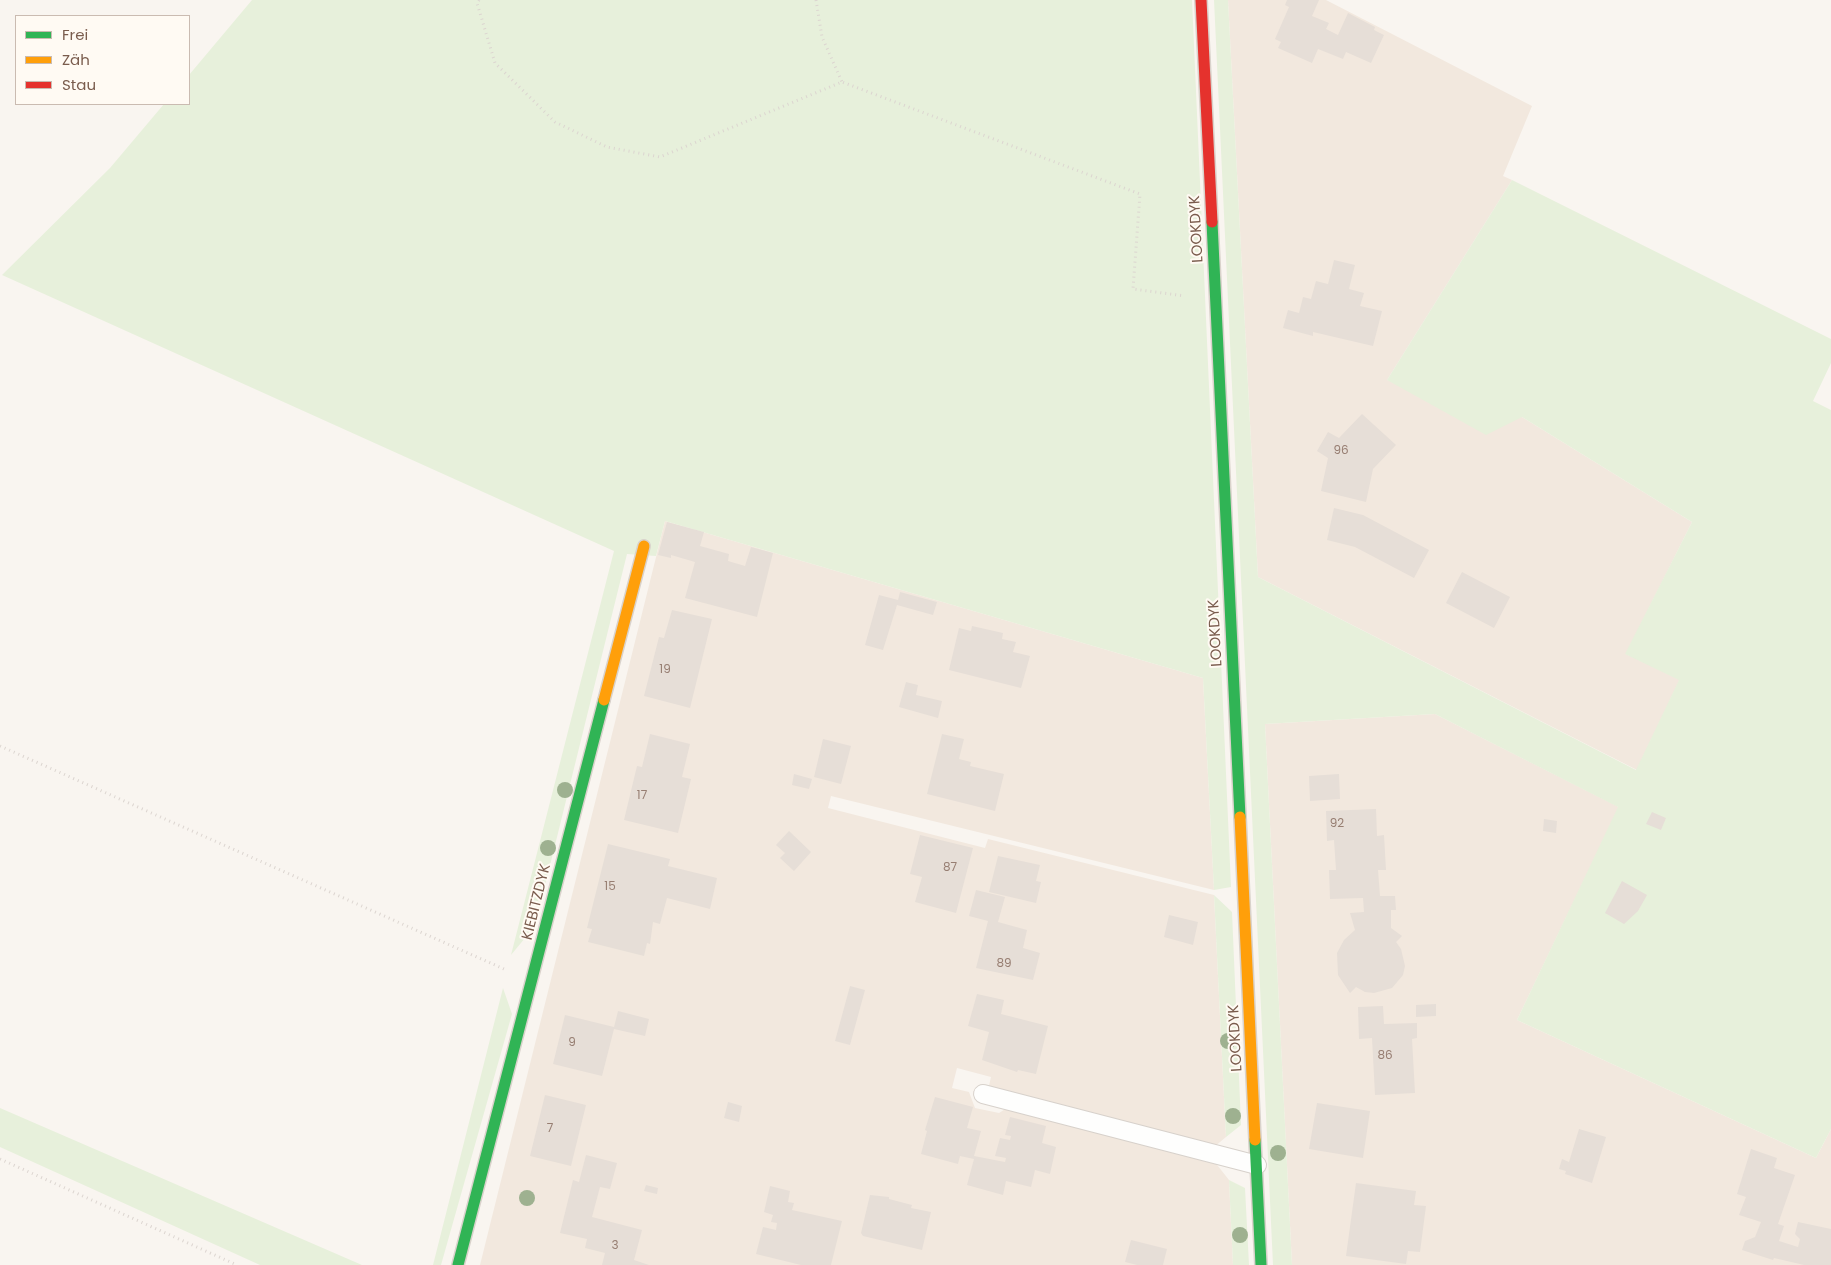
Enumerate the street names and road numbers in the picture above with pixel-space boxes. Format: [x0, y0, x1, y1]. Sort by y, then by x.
street label: LOOKDYK [1186, 195, 1208, 263]
street label: LOOKDYK [1205, 599, 1227, 667]
street label: KIEBITZDYK [519, 862, 555, 942]
street label: LOOKDYK [1225, 1004, 1247, 1072]

